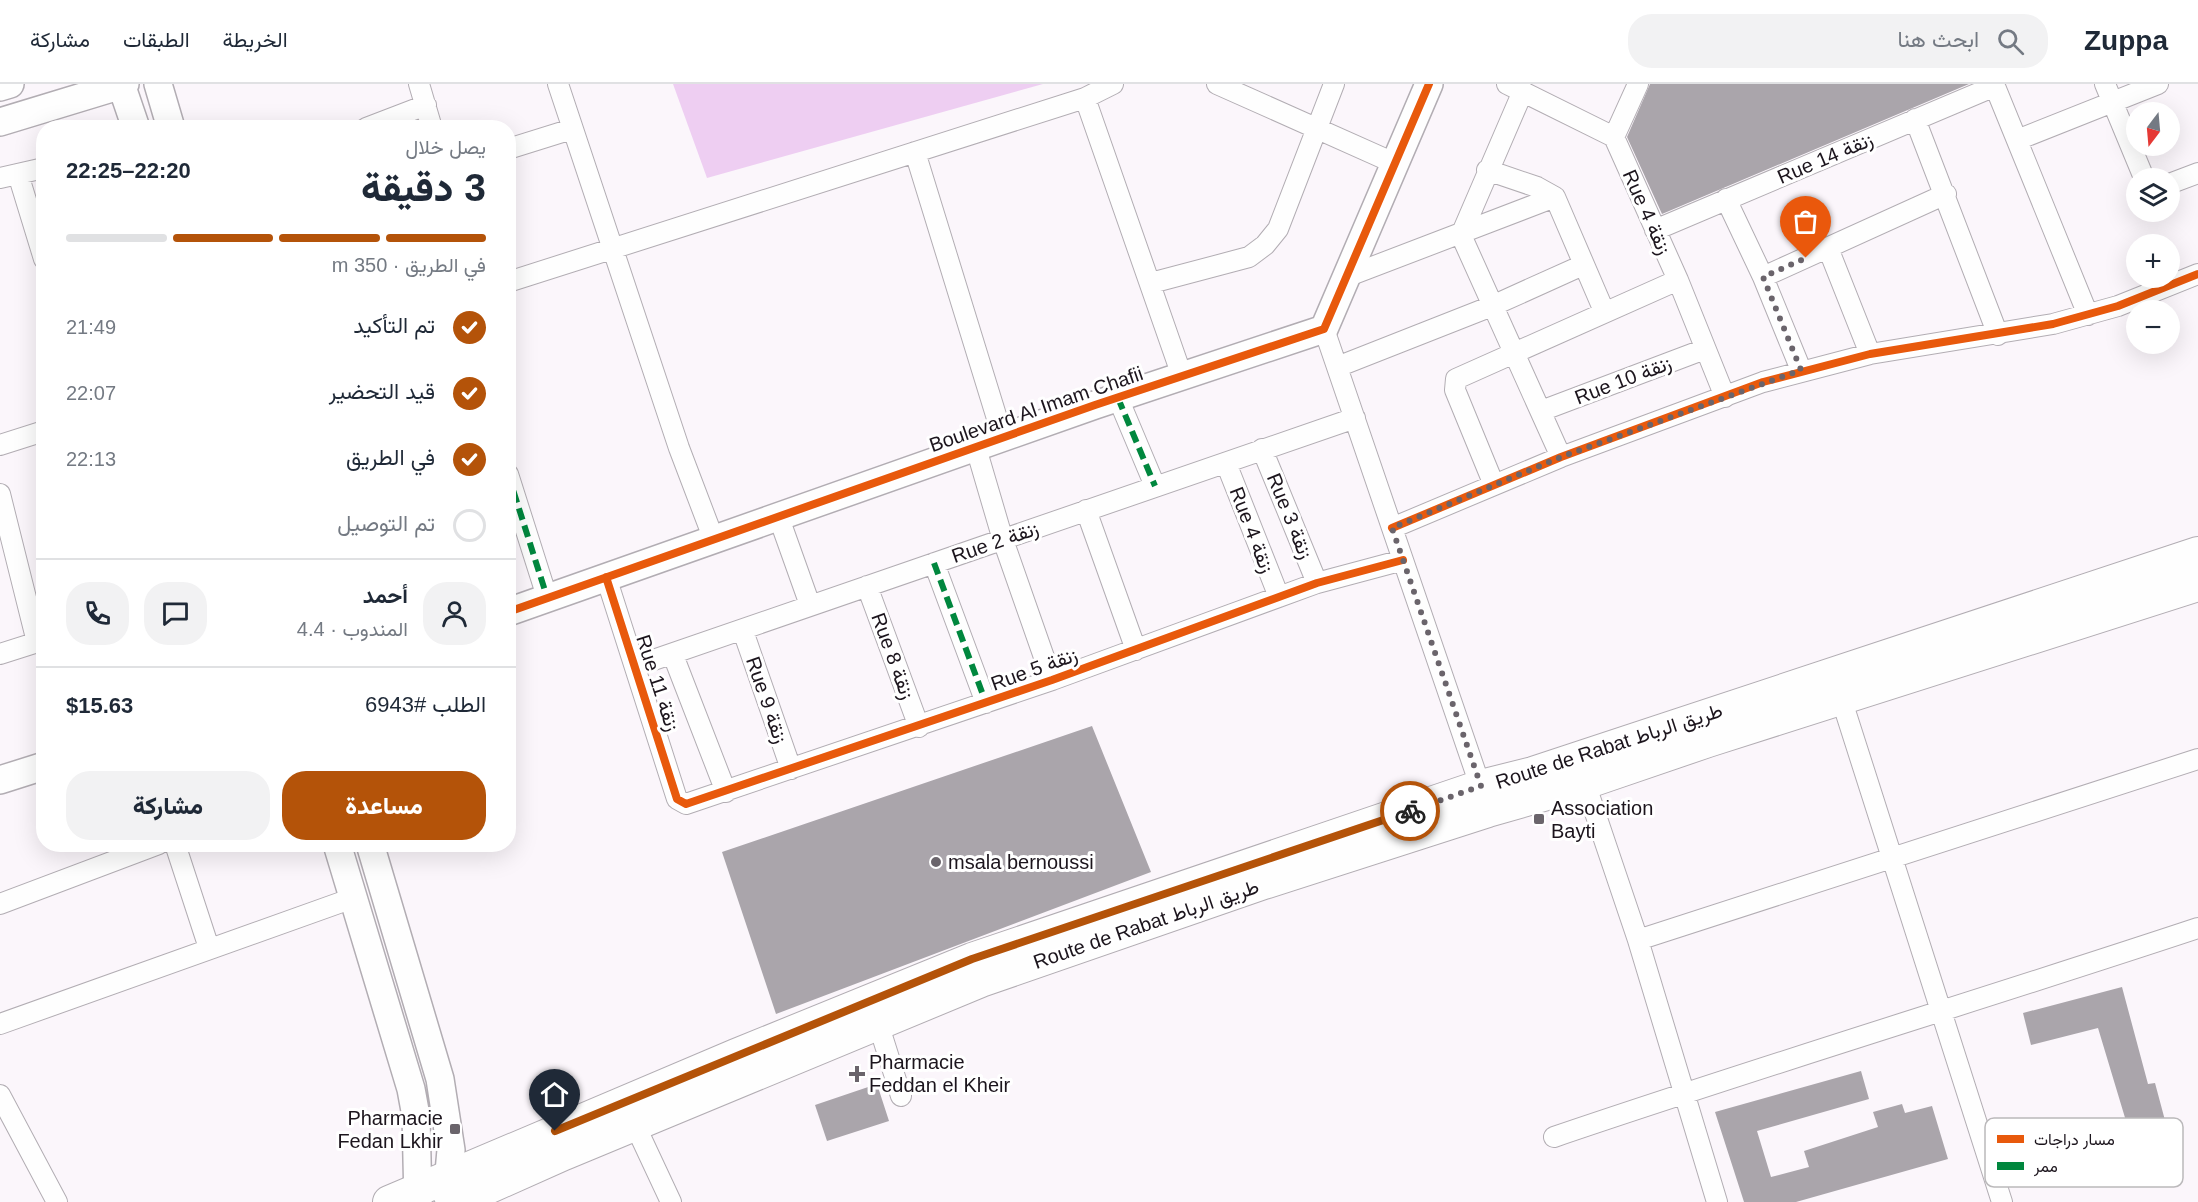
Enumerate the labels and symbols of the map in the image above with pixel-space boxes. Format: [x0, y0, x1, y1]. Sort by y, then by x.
north arrow [2126, 102, 2180, 156]
street label: Rue 14 زنقة [1774, 128, 1877, 190]
street label: Rue 4 زنقة [1617, 166, 1675, 259]
pin [1780, 196, 1831, 258]
street label: Rue 10 زنقة [1572, 352, 1675, 410]
street label: Boulevard Al Imam Chafii [926, 362, 1146, 456]
street label: Rue 3 زنقة [1261, 470, 1317, 563]
street label: Rue 4 زنقة [1224, 484, 1278, 577]
street label: Rue 2 زنقة [949, 517, 1042, 569]
street label: Rue 8 زنقة [865, 610, 919, 703]
street label: Rue 11 زنقة [630, 632, 684, 735]
street label: Rue 5 زنقة [988, 643, 1081, 697]
street label: Rue 9 زنقة [740, 654, 792, 747]
street label: Route de Rabat طريق الرباط [1493, 699, 1726, 795]
courier [1380, 781, 1440, 841]
place label: Association Bayti [1551, 797, 1653, 842]
marker: Association Bayti [1532, 812, 1546, 826]
place label: msala bernoussi [948, 851, 1094, 873]
marker: msala bernoussi [929, 855, 943, 869]
street label: Route de Rabat طريق الرباط [1030, 875, 1262, 975]
place label: Pharmacie Feddan el Kheir [869, 1051, 1011, 1096]
marker: Pharmacie Feddan el Kheir [850, 1067, 864, 1081]
pin [529, 1069, 580, 1131]
place label: Pharmacie Fedan Lkhir [337, 1107, 443, 1152]
legend [1985, 1118, 2183, 1187]
marker: Pharmacie Fedan Lkhir [448, 1122, 462, 1136]
text: مسار دراجات [2034, 1131, 2115, 1150]
text: ممر [2033, 1158, 2058, 1177]

